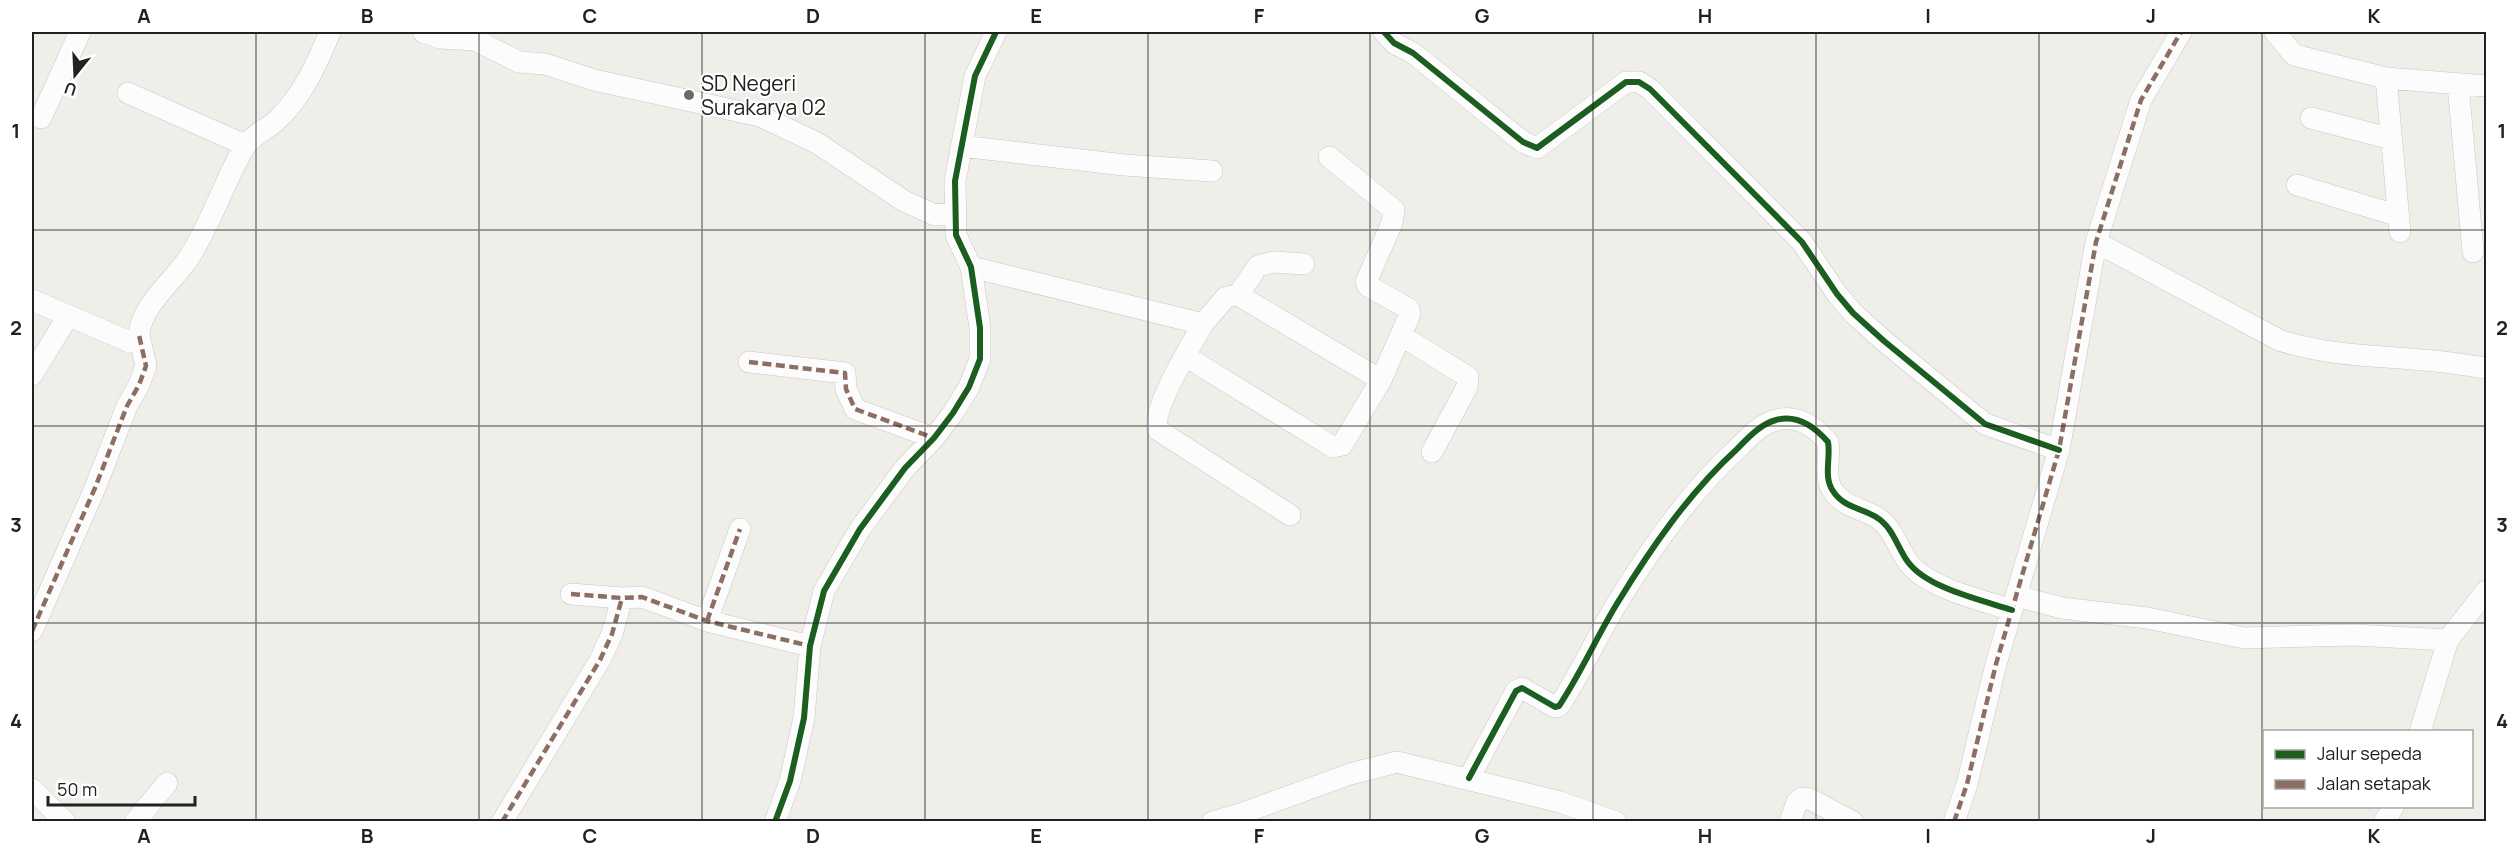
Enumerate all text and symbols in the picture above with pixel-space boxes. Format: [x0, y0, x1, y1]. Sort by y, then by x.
text: A [137, 2, 151, 29]
text: B [361, 2, 374, 29]
text: C [583, 2, 597, 29]
text: D [806, 2, 820, 29]
text: E [1030, 2, 1042, 29]
text: F [1254, 2, 1265, 29]
text: G [1475, 2, 1490, 29]
text: H [1698, 2, 1712, 29]
text: I [1925, 2, 1931, 29]
text: J [2146, 2, 2156, 29]
text: K [2368, 2, 2381, 29]
north arrow [45, 45, 105, 105]
place label: SD Negeri Surakarya 02 [701, 69, 826, 121]
text: U [61, 77, 79, 102]
marker: SD Negeri Surakarya 02 [682, 88, 696, 102]
text: 1 [12, 117, 20, 144]
text: 1 [2498, 117, 2506, 144]
text: 2 [10, 314, 22, 341]
text: 2 [2496, 314, 2508, 341]
text: 3 [10, 511, 22, 538]
text: 3 [2496, 511, 2508, 538]
text: 4 [10, 707, 22, 734]
text: 4 [2496, 707, 2508, 734]
legend [2263, 730, 2473, 808]
text: Jalur sepeda [2317, 741, 2422, 765]
scale bar [48, 769, 195, 807]
text: Jalan setapak [2317, 771, 2432, 795]
text: 50 m [57, 777, 97, 801]
text: A [137, 822, 151, 849]
text: B [361, 822, 374, 849]
text: C [583, 822, 597, 849]
text: D [806, 822, 820, 849]
text: E [1030, 822, 1042, 849]
text: F [1254, 822, 1265, 849]
text: G [1475, 822, 1490, 849]
text: H [1698, 822, 1712, 849]
text: I [1925, 822, 1931, 849]
text: J [2146, 822, 2156, 849]
text: K [2368, 822, 2381, 849]

